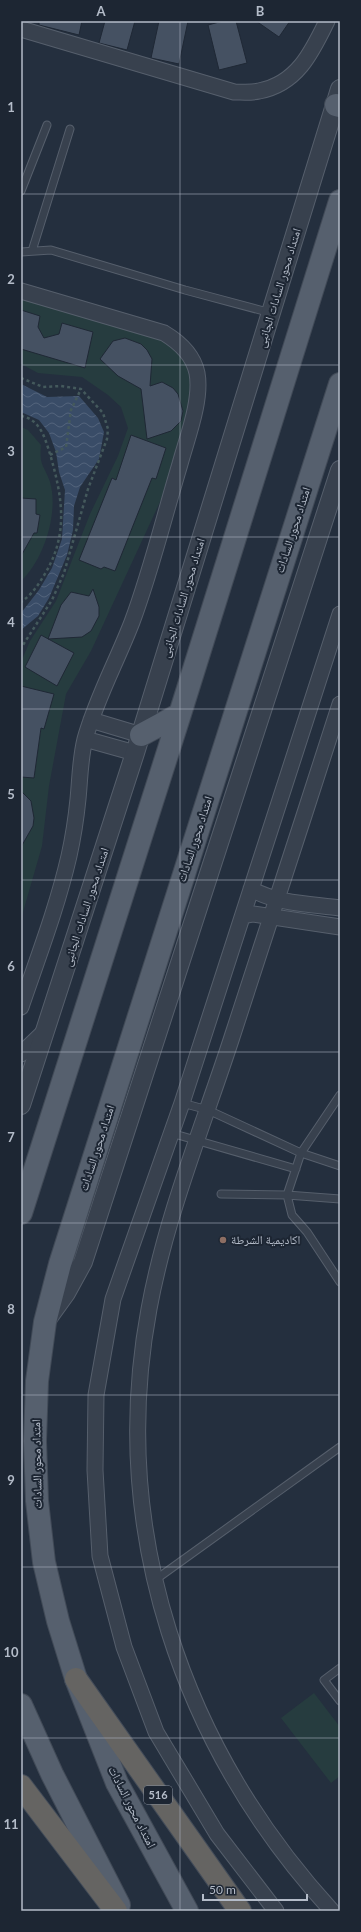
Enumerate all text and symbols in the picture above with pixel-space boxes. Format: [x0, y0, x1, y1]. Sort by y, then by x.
text: A [95, 3, 106, 19]
text: B [256, 3, 265, 19]
text: 1 [7, 99, 15, 115]
street label: امتداد محور السادات الجانبى [253, 226, 304, 349]
text: 2 [7, 271, 15, 287]
text: 3 [7, 443, 15, 459]
street label: امتداد محور السادات [272, 485, 314, 575]
street label: امتداد محور السادات الجانبى [157, 536, 208, 659]
text: 4 [7, 614, 15, 630]
text: 5 [7, 786, 15, 802]
street label: امتداد محور السادات [174, 794, 216, 884]
street label: امتداد محور السادات الجانبى [59, 845, 112, 968]
text: 6 [7, 958, 15, 974]
street label: امتداد محور السادات [76, 1103, 118, 1193]
text: 7 [7, 1129, 15, 1145]
place label: اكاديمية الشرطة [231, 1232, 300, 1247]
marker: اكاديمية الشرطة [218, 1235, 228, 1245]
text: 8 [7, 1301, 15, 1317]
street label: امتداد محور السادات [28, 1419, 45, 1509]
text: 9 [7, 1472, 15, 1488]
text: 10 [3, 1644, 19, 1660]
street label: امتداد محور السادات [105, 1763, 160, 1850]
road number: 516 [144, 1786, 172, 1804]
text: 11 [3, 1816, 19, 1832]
scale bar [203, 1876, 307, 1902]
text: 50 m [209, 1882, 236, 1897]

